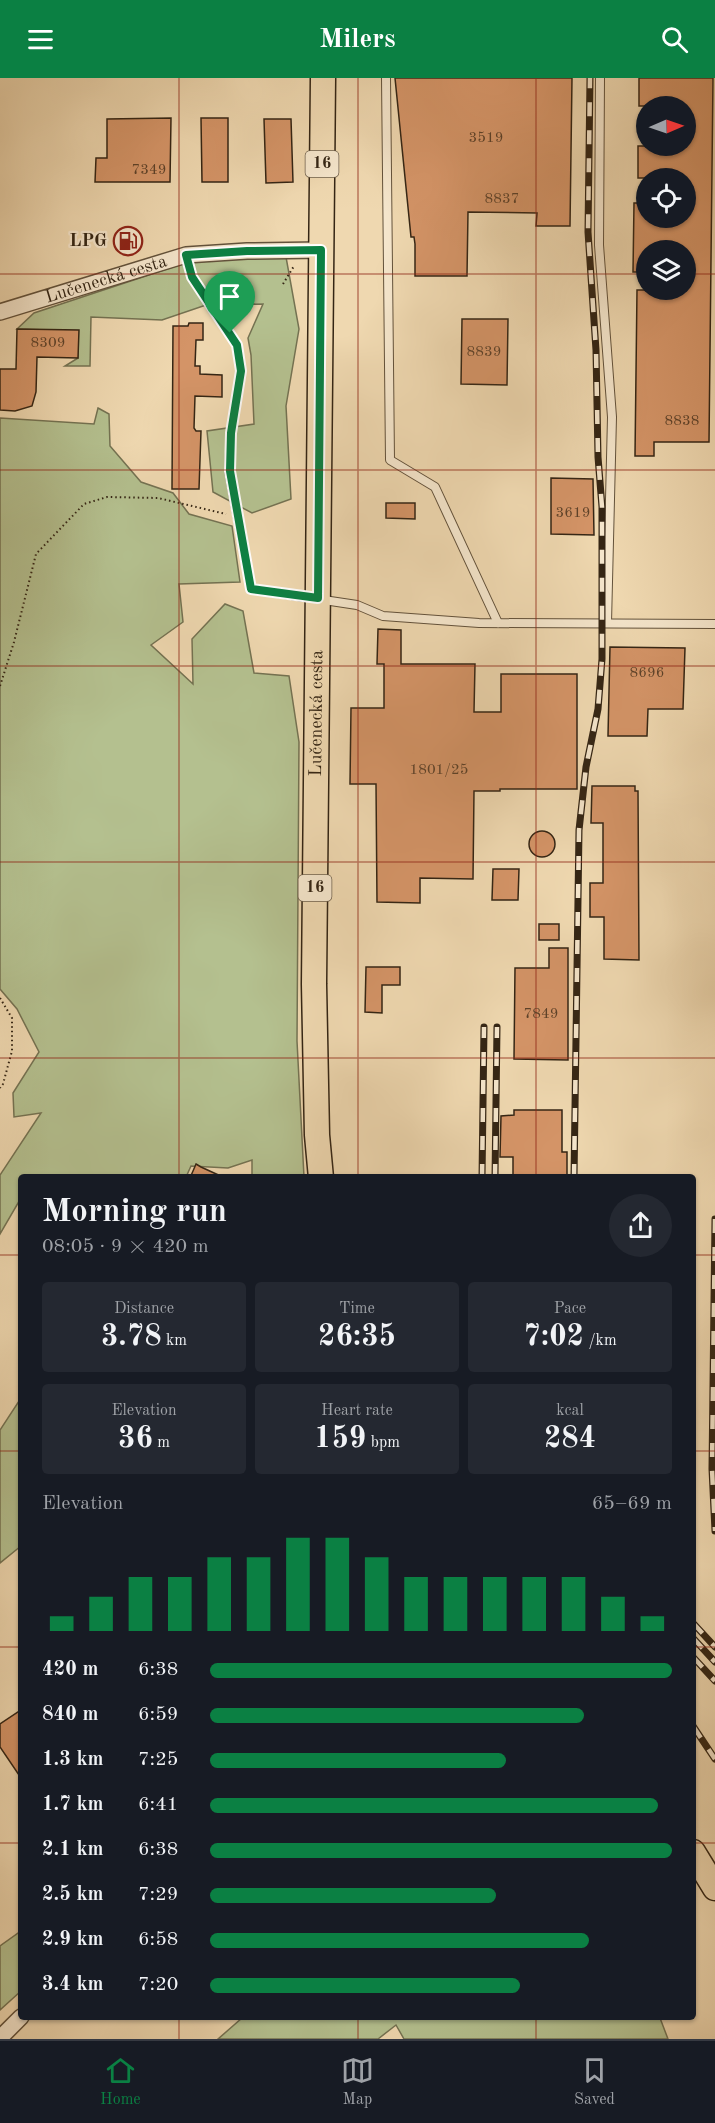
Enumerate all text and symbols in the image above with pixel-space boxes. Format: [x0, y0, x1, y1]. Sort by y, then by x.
icon: menu [24, 23, 57, 56]
icon: search [658, 23, 691, 56]
text: Milers [319, 26, 396, 53]
north arrow [636, 96, 696, 156]
map controls [636, 96, 696, 300]
house number: 3519 [469, 131, 503, 146]
road number: 16 [306, 151, 338, 177]
house number: 7349 [132, 163, 166, 178]
button: locate [636, 168, 696, 228]
house number: 8837 [485, 192, 519, 207]
fuel station icon: LPG [112, 225, 144, 257]
place label: LPG [69, 232, 107, 250]
button: layers [636, 240, 696, 300]
street label: Lučenecká cesta [43, 252, 169, 307]
pin [204, 271, 255, 333]
icon: arrive [213, 280, 246, 313]
house number: 8309 [31, 336, 65, 351]
house number: 8839 [467, 345, 501, 360]
house number: 8838 [665, 414, 699, 429]
house number: 3619 [556, 506, 590, 521]
street label: Lučenecká cesta [307, 650, 326, 776]
house number: 8696 [630, 666, 664, 681]
house number: 1801/25 [410, 763, 468, 778]
road number: 16 [298, 875, 332, 901]
house number: 7849 [524, 1007, 558, 1022]
button: share [609, 1194, 672, 1257]
text: Morning run [42, 1196, 227, 1229]
text: 08:05 · 9 × 420 m [42, 1237, 209, 1257]
text: Distance [114, 1301, 174, 1317]
text: Time [339, 1301, 375, 1317]
text: Pace [554, 1301, 586, 1317]
text: 3.78 [101, 1322, 162, 1352]
text: 26:35 [318, 1322, 396, 1352]
text: 7:02 [523, 1322, 584, 1352]
text: km [162, 1333, 187, 1349]
text: /km [584, 1333, 617, 1349]
text: Elevation [111, 1403, 177, 1419]
text: Heart rate [321, 1403, 393, 1419]
text: kcal [556, 1403, 584, 1419]
text: 36 [118, 1424, 153, 1454]
text: 159 [314, 1424, 366, 1454]
text: 284 [544, 1424, 596, 1454]
text: m [153, 1435, 170, 1451]
text: bpm [366, 1435, 400, 1451]
text: Elevation [42, 1494, 123, 1514]
text: 65–69 m [592, 1494, 672, 1514]
text: 420 m [42, 1660, 98, 1680]
text: 6:38 [138, 1660, 178, 1680]
text: 840 m [42, 1705, 98, 1725]
text: 6:59 [138, 1705, 178, 1725]
text: 1.3 km [42, 1750, 104, 1770]
text: 7:25 [138, 1750, 178, 1770]
text: 1.7 km [42, 1795, 104, 1815]
text: 6:41 [138, 1795, 178, 1815]
text: 2.1 km [42, 1840, 104, 1860]
text: 6:38 [138, 1840, 178, 1860]
text: 2.5 km [42, 1885, 104, 1905]
text: 7:29 [138, 1885, 178, 1905]
text: 2.9 km [42, 1930, 104, 1950]
text: 6:58 [138, 1930, 178, 1950]
text: 3.4 km [42, 1975, 104, 1995]
text: 7:20 [138, 1975, 178, 1995]
tab: Home [100, 2054, 141, 2110]
tab: Map [341, 2054, 374, 2110]
tab: Saved [574, 2054, 615, 2110]

